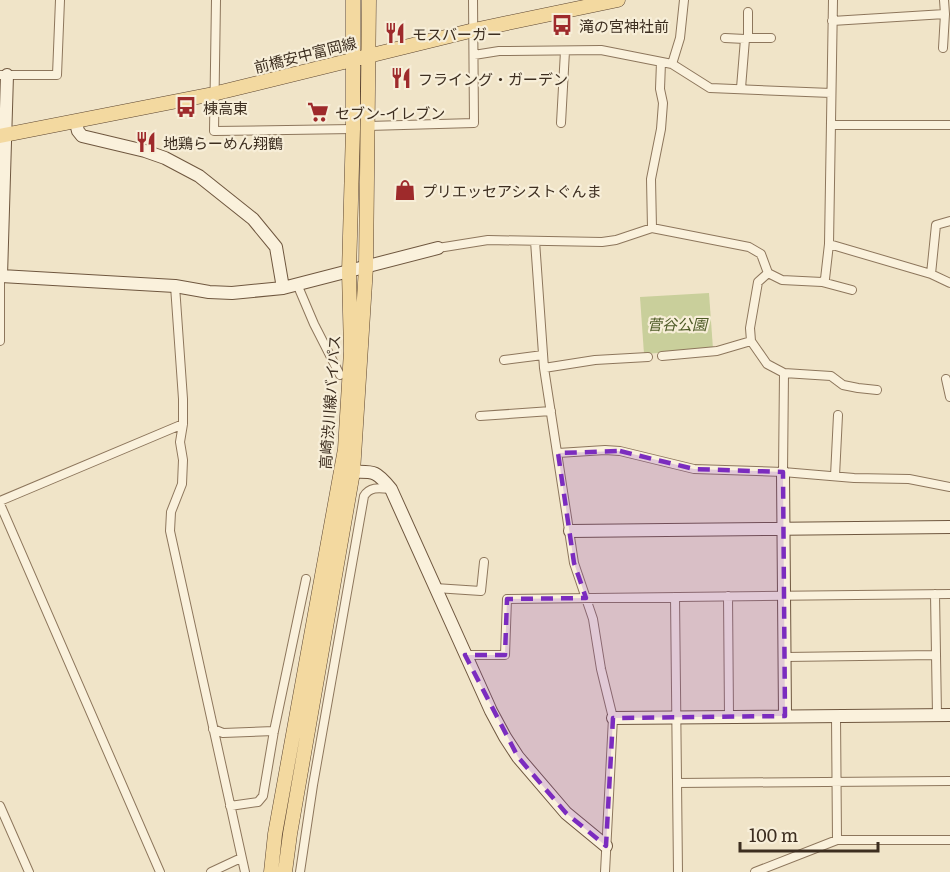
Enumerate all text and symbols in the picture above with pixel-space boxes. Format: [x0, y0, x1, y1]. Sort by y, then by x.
bus stop icon: 滝の宮神社前 [550, 13, 574, 37]
place label: 滝の宮神社前 [579, 14, 669, 37]
restaurant icon: モスバーガー [383, 21, 407, 45]
place label: モスバーガー [412, 22, 502, 45]
street label: 前橋安中富岡線 [251, 30, 359, 78]
restaurant icon: フライング・ガーデン [389, 66, 413, 90]
place label: フライング・ガーデン [418, 67, 568, 90]
bus stop icon: 棟高東 [174, 95, 198, 119]
place label: 棟高東 [203, 96, 248, 119]
supermarket icon: セブン-イレブン [306, 100, 330, 124]
place label: セブン-イレブン [335, 101, 445, 124]
restaurant icon: 地鶏らーめん翔鶴 [134, 130, 158, 154]
place label: 地鶏らーめん翔鶴 [163, 131, 283, 154]
shop icon: プリエッセアシストぐんま [393, 178, 417, 202]
place label: プリエッセアシストぐんま [422, 179, 601, 202]
park label: 菅谷公園 [647, 312, 709, 335]
street label: 高崎渋川線バイパス [313, 334, 345, 470]
scale bar [740, 815, 878, 853]
text: 100 m [749, 821, 798, 848]

